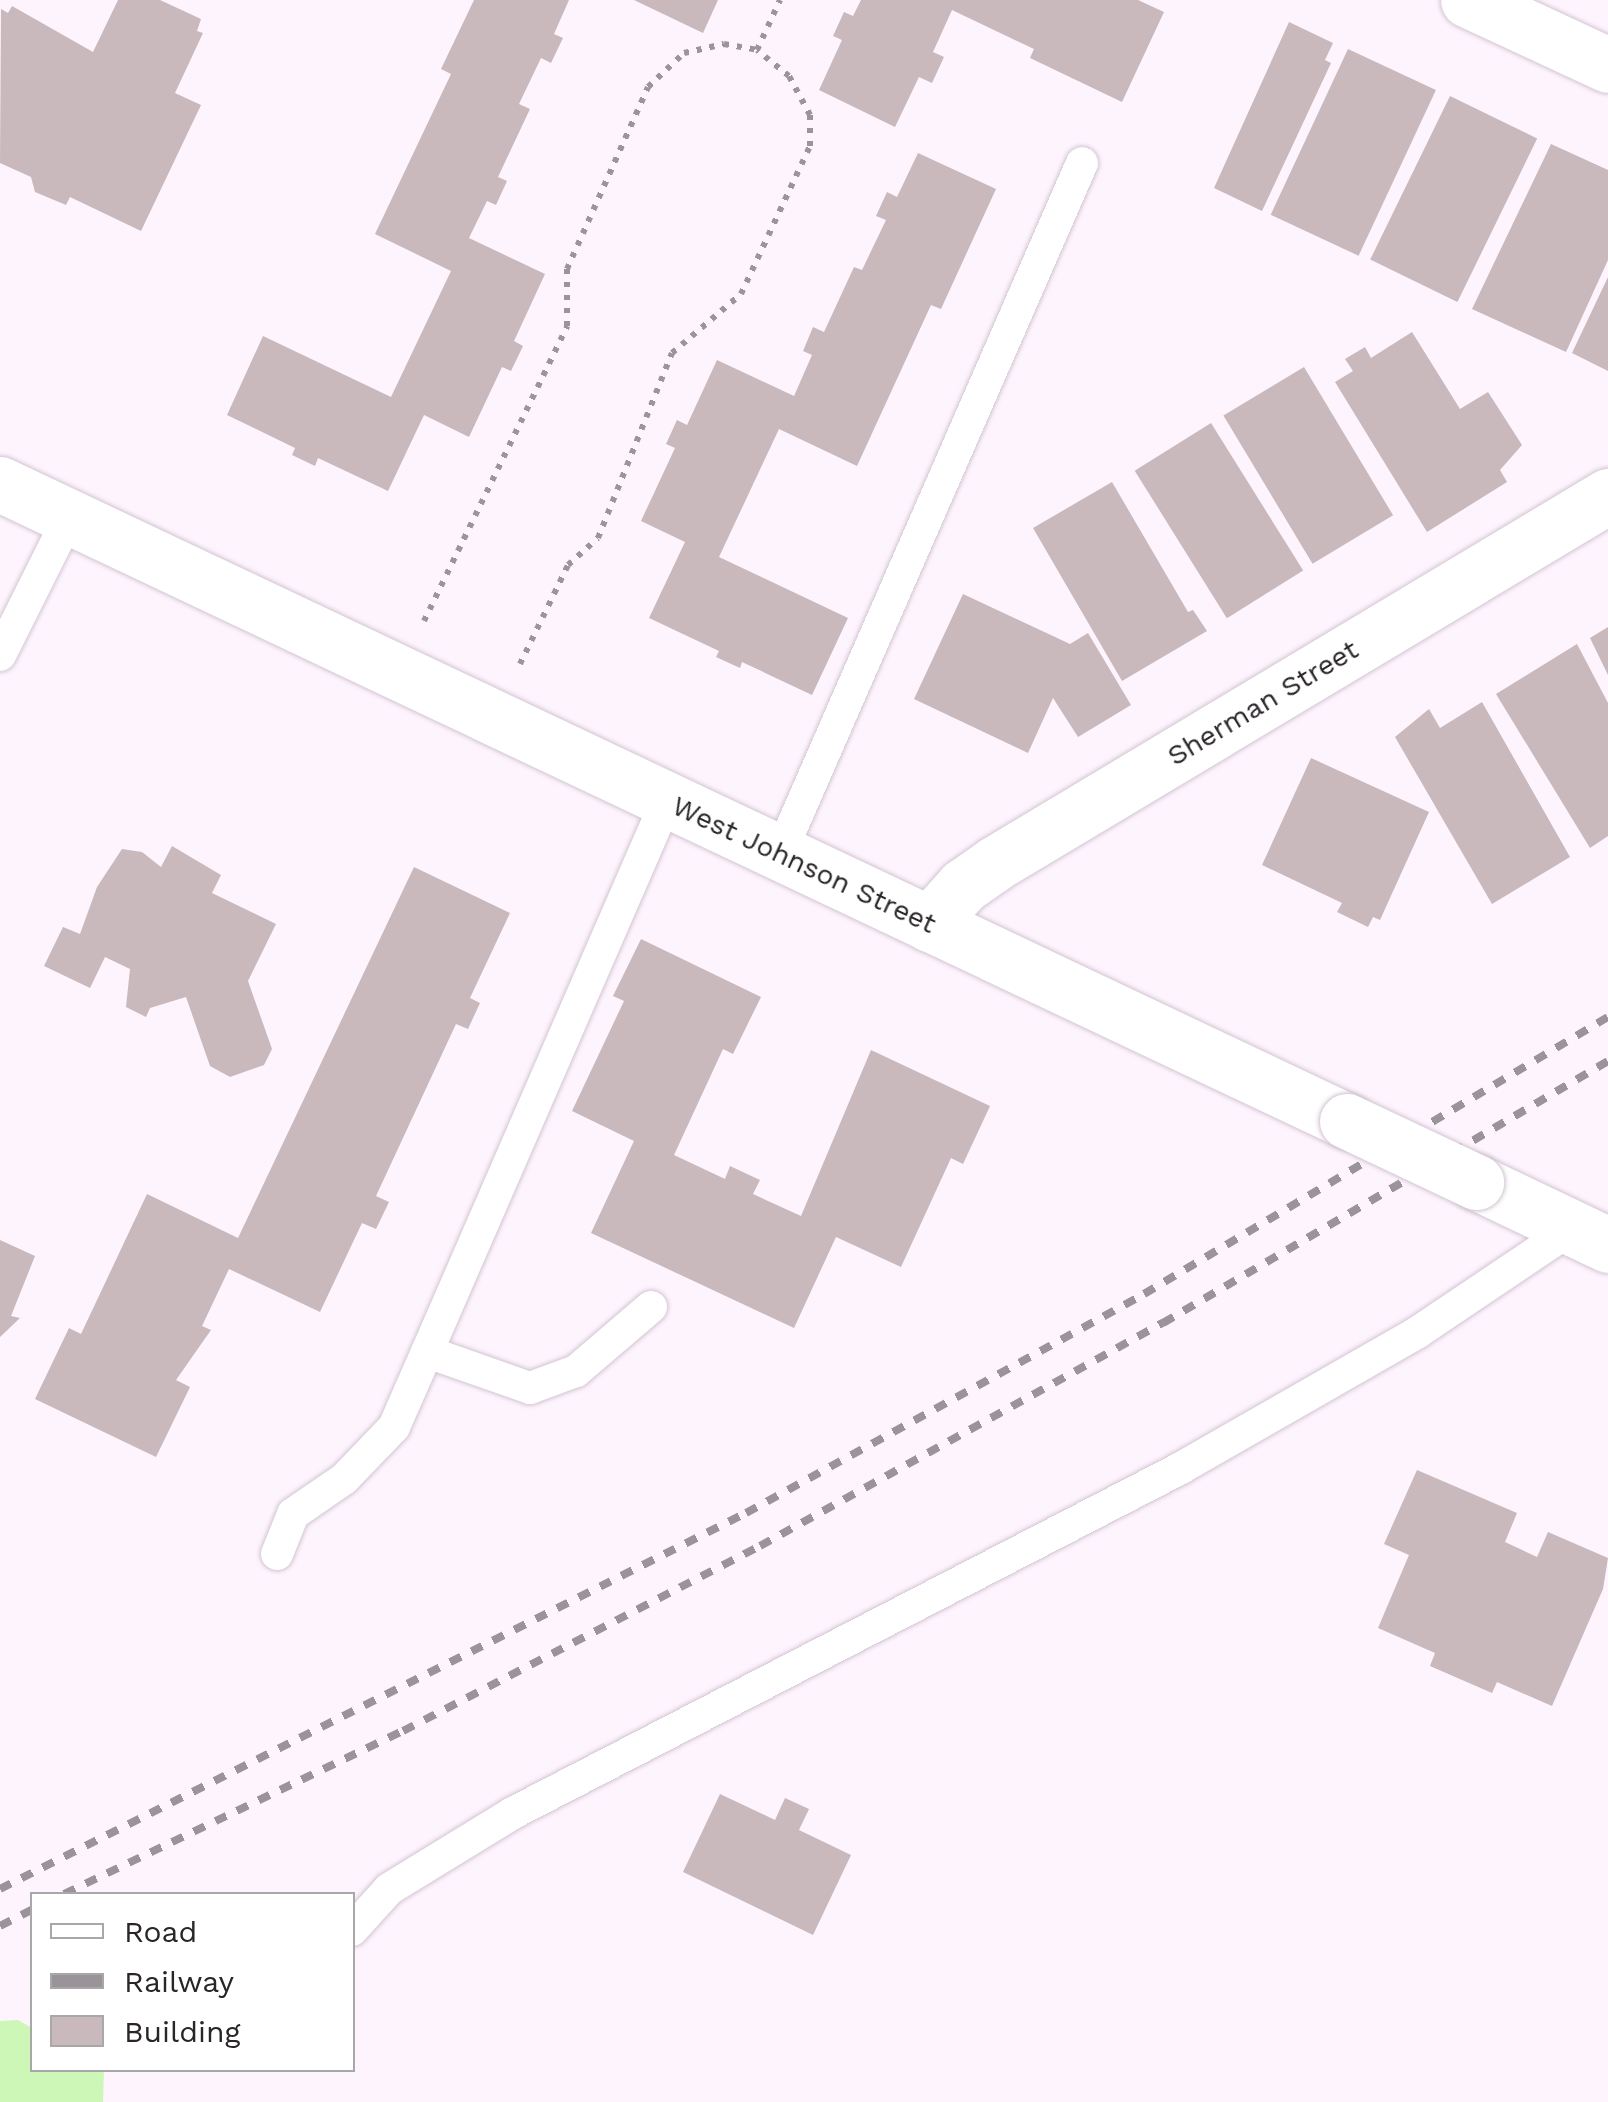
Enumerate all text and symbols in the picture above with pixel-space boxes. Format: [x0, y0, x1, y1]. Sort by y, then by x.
street label: Sherman Street [1162, 633, 1364, 773]
street label: West Johnson Street [666, 789, 942, 941]
legend [30, 1892, 355, 2072]
text: Road [124, 1914, 197, 1949]
text: Railway [124, 1964, 234, 1999]
text: Building [124, 2014, 241, 2049]

